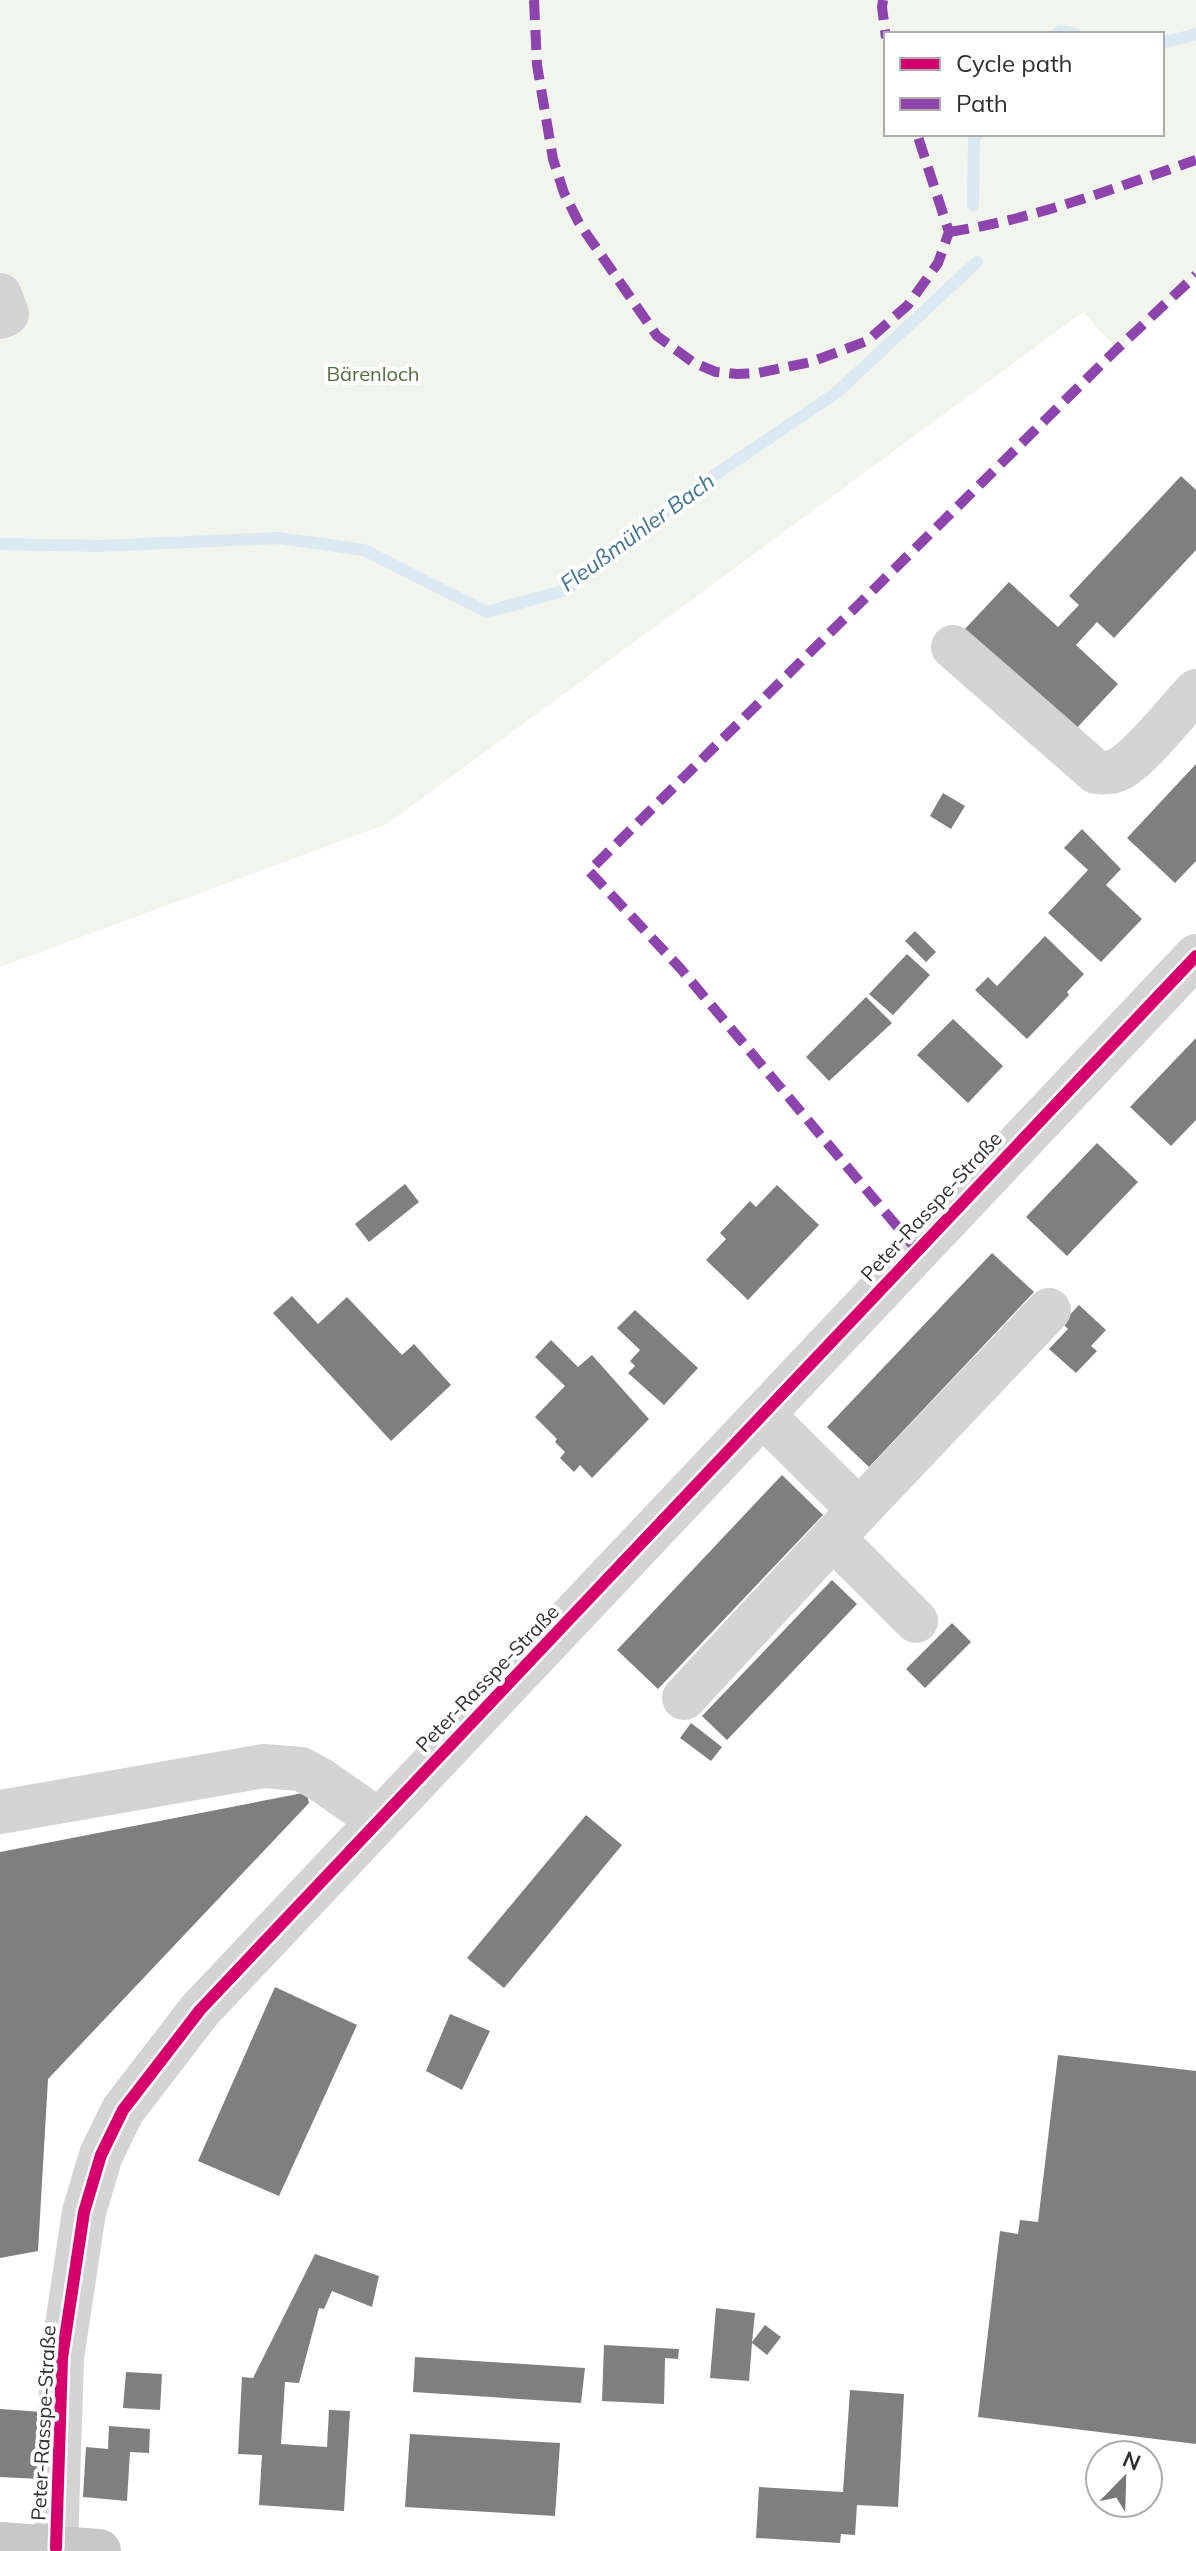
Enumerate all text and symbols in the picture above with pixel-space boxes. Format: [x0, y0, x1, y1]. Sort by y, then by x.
legend [884, 32, 1164, 136]
text: Cycle path [956, 48, 1073, 78]
text: Path [956, 88, 1008, 118]
park label: Bärenloch [326, 361, 420, 386]
water label: Fleußmühler Bach [554, 467, 720, 597]
street label: Peter-Rasspe-Straße [855, 1126, 1007, 1286]
street label: Peter-Rasspe-Straße [410, 1599, 564, 1757]
street label: Peter-Rasspe-Straße [25, 2325, 61, 2521]
north arrow [1084, 2439, 1164, 2519]
text: N [1119, 2444, 1145, 2477]

